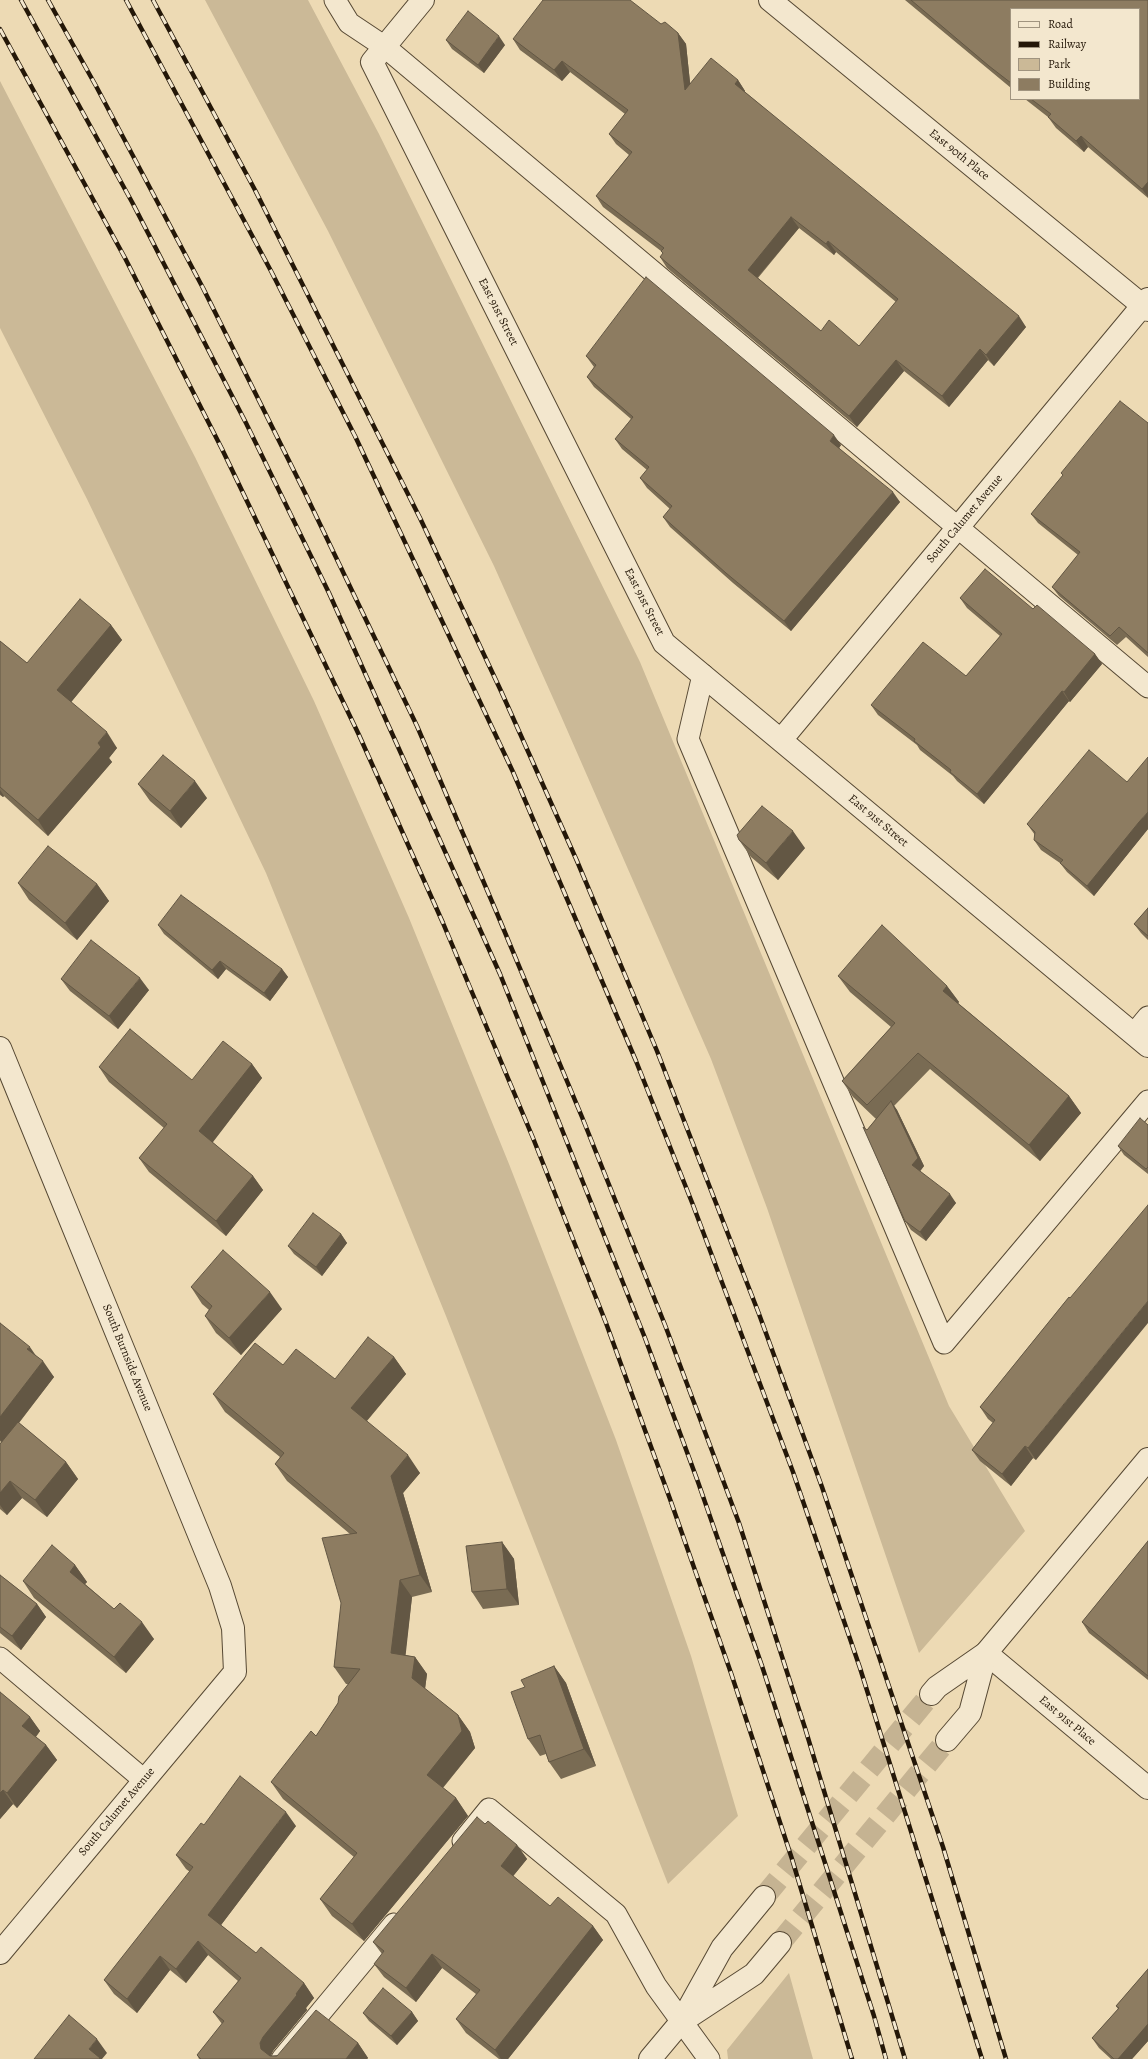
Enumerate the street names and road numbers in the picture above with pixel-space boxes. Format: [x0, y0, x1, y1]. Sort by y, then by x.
street label: East 90th Place [926, 126, 992, 184]
street label: East 91st Street [475, 276, 521, 348]
street label: South Calumet Avenue [924, 472, 1006, 566]
street label: East 91st Street [621, 566, 667, 638]
street label: East 91st Street [845, 792, 911, 850]
street label: South Burnside Avenue [99, 1302, 155, 1414]
street label: East 91st Place [1036, 1693, 1098, 1749]
street label: South Calumet Avenue [76, 1765, 158, 1859]

